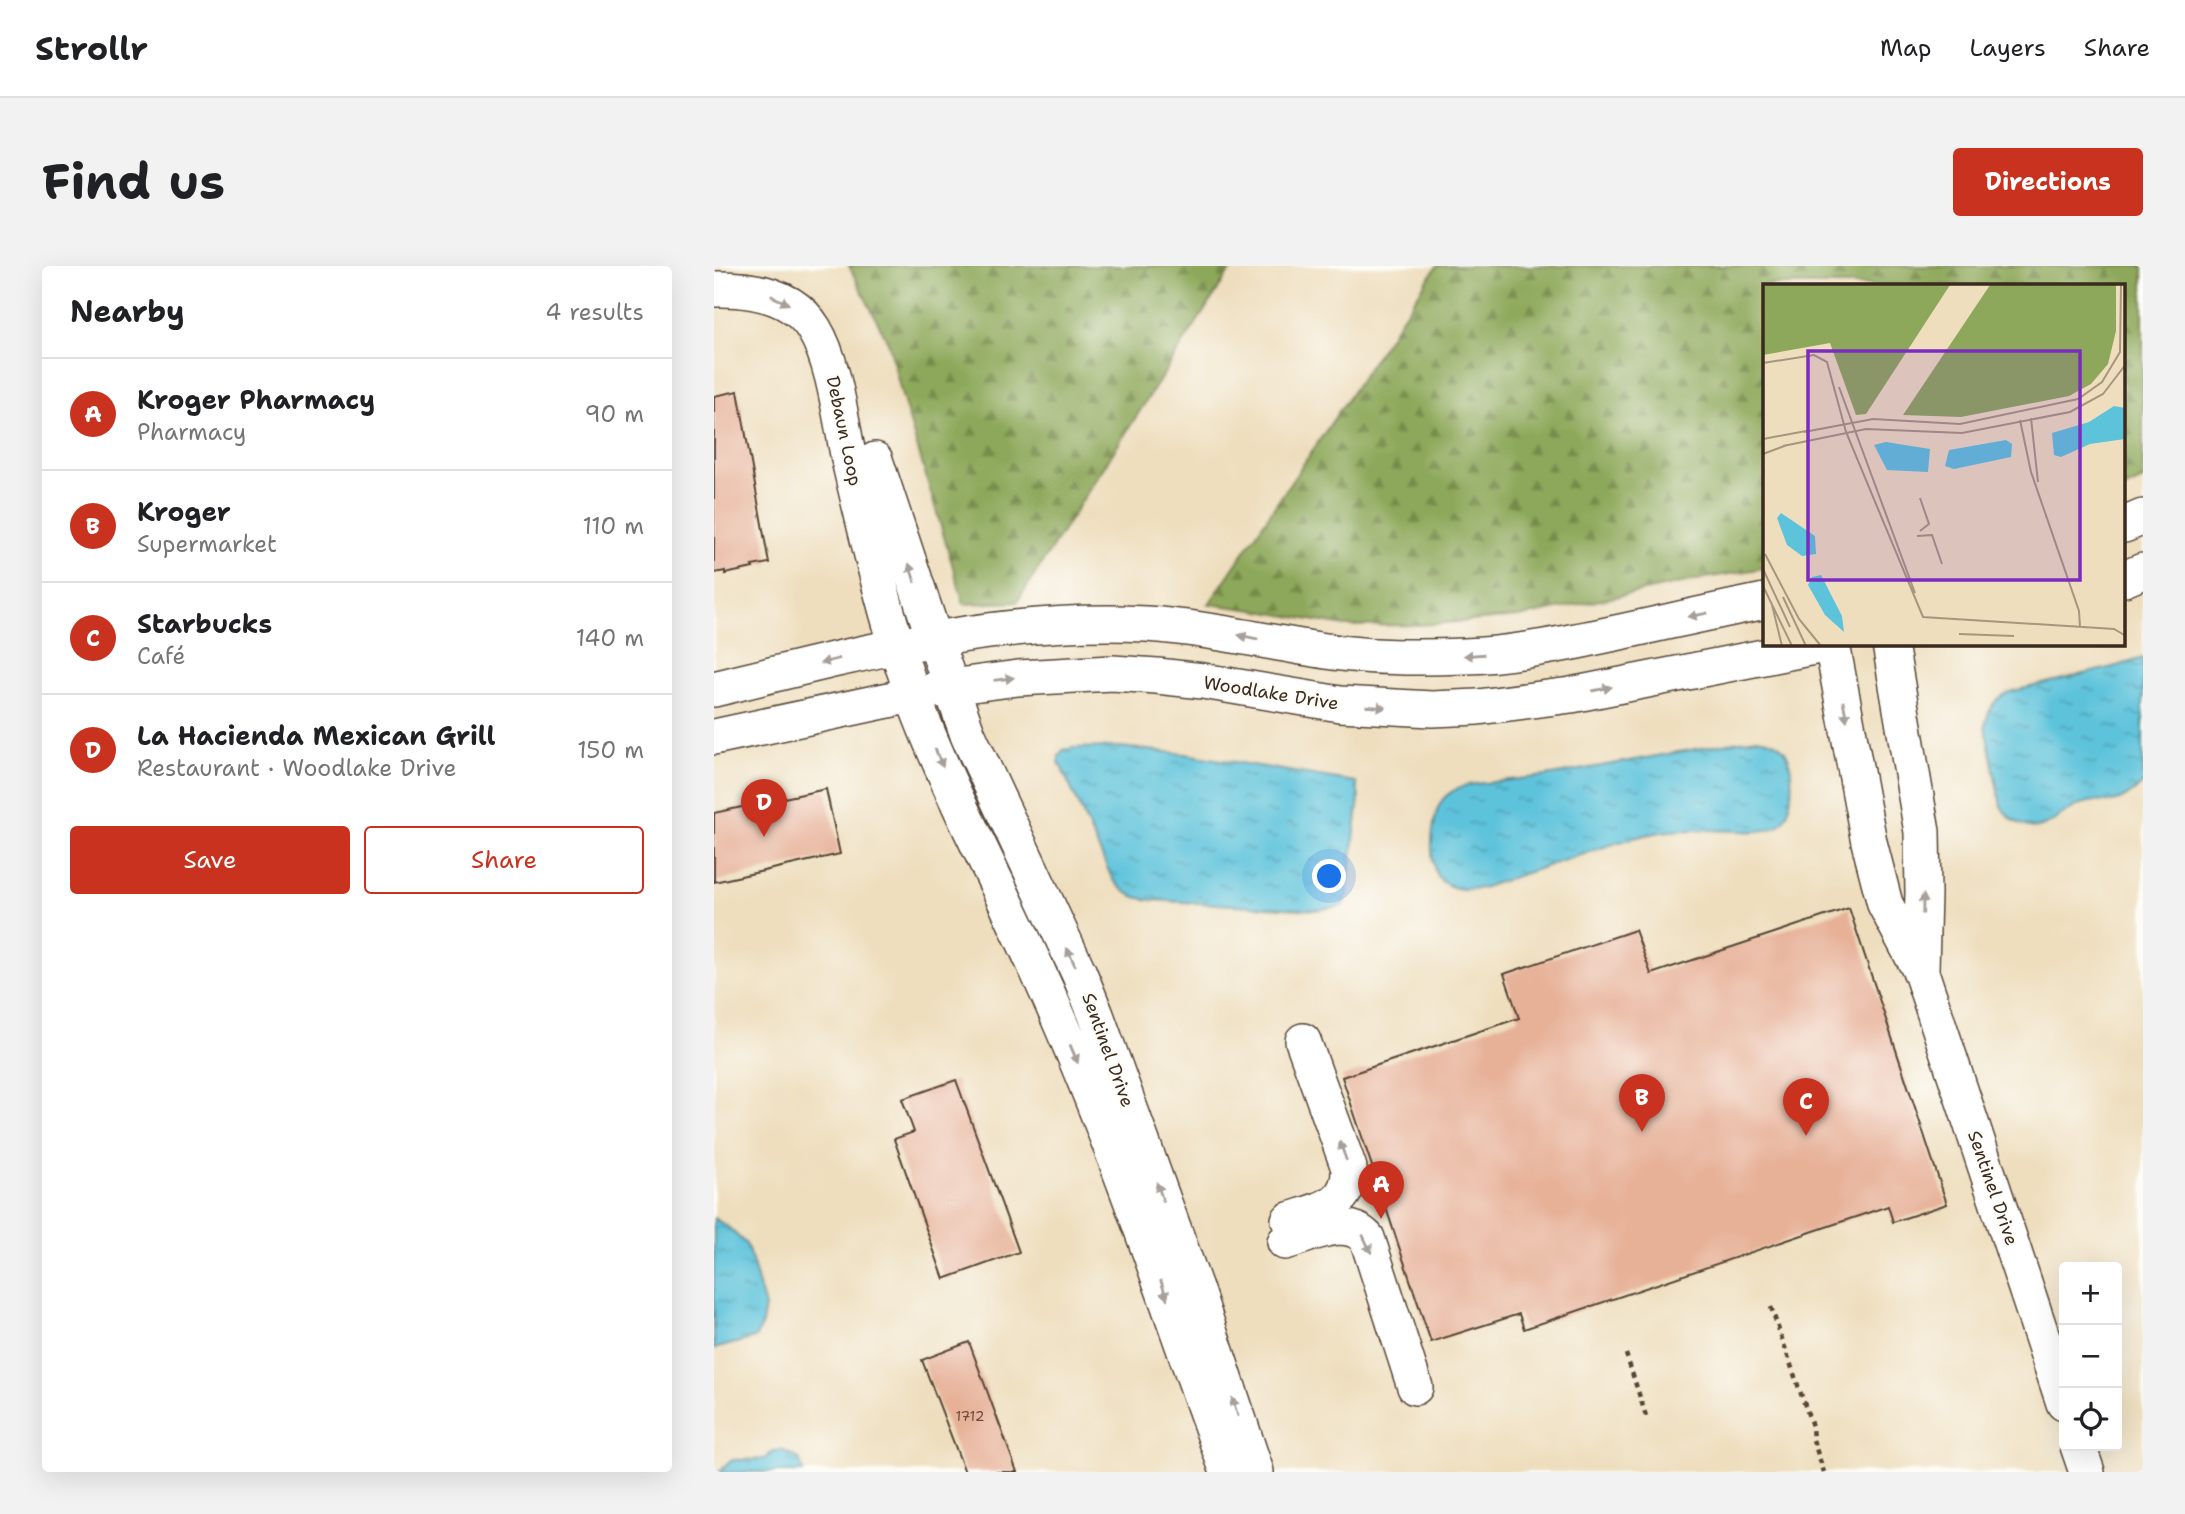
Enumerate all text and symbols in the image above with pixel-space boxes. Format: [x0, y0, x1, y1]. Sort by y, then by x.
text: Strollr [35, 26, 148, 71]
text: Map [1880, 32, 1931, 64]
text: Layers [1969, 32, 2046, 64]
text: Share [2084, 32, 2150, 64]
button: Directions [1953, 148, 2143, 216]
text: Find us [42, 149, 225, 215]
inset map [1763, 284, 2126, 646]
text: Nearby [70, 291, 185, 332]
one-way arrow [770, 295, 790, 306]
text: 4 results [545, 297, 644, 327]
street label: Debaun Loop [821, 374, 867, 488]
text: Kroger Pharmacy [137, 382, 375, 417]
text: A [84, 399, 102, 429]
text: 90 m [584, 399, 644, 429]
text: Pharmacy [137, 417, 246, 447]
text: Kroger [137, 494, 231, 529]
text: B [86, 511, 100, 541]
text: 110 m [582, 511, 644, 541]
text: Supermarket [137, 529, 277, 559]
one-way arrow [907, 563, 917, 584]
text: Starbucks [137, 606, 272, 641]
one-way arrow [1687, 610, 1709, 621]
text: C [86, 623, 100, 653]
text: 140 m [576, 623, 644, 653]
one-way arrow [1237, 632, 1259, 643]
text: Café [137, 641, 185, 671]
one-way arrow [1463, 650, 1485, 661]
one-way arrow [819, 656, 841, 667]
street label: Woodlake Drive [1202, 670, 1340, 716]
one-way arrow [993, 674, 1015, 685]
one-way arrow [1591, 683, 1613, 694]
one-way arrow [1839, 700, 1850, 722]
one-way arrow [1365, 702, 1387, 713]
text: La Hacienda Mexican Grill [137, 718, 496, 753]
text: D [85, 735, 101, 765]
text: 150 m [577, 735, 644, 765]
one-way arrow [933, 748, 944, 769]
text: Restaurant · Woodlake Drive [137, 753, 457, 783]
pin: D [741, 779, 787, 837]
button: Save [70, 826, 350, 894]
button: Share [364, 826, 644, 894]
your location [1312, 859, 1346, 893]
one-way arrow [1917, 893, 1929, 915]
one-way arrow [1065, 947, 1077, 967]
street label: Sentinel Drive [1076, 990, 1140, 1110]
one-way arrow [1069, 1044, 1080, 1065]
pin: B [1619, 1074, 1665, 1132]
pin: C [1783, 1078, 1829, 1136]
street label: Sentinel Drive [1962, 1128, 2024, 1248]
one-way arrow [1337, 1140, 1348, 1161]
pin: A [1358, 1161, 1404, 1219]
one-way arrow [1154, 1182, 1165, 1203]
one-way arrow [1361, 1234, 1373, 1254]
map controls [2059, 1262, 2122, 1451]
button: + [2059, 1262, 2122, 1325]
one-way arrow [1159, 1279, 1170, 1300]
button: − [2059, 1325, 2122, 1388]
button: locate [2059, 1388, 2122, 1451]
one-way arrow [1229, 1397, 1239, 1418]
house number: 1712 [955, 1407, 985, 1425]

